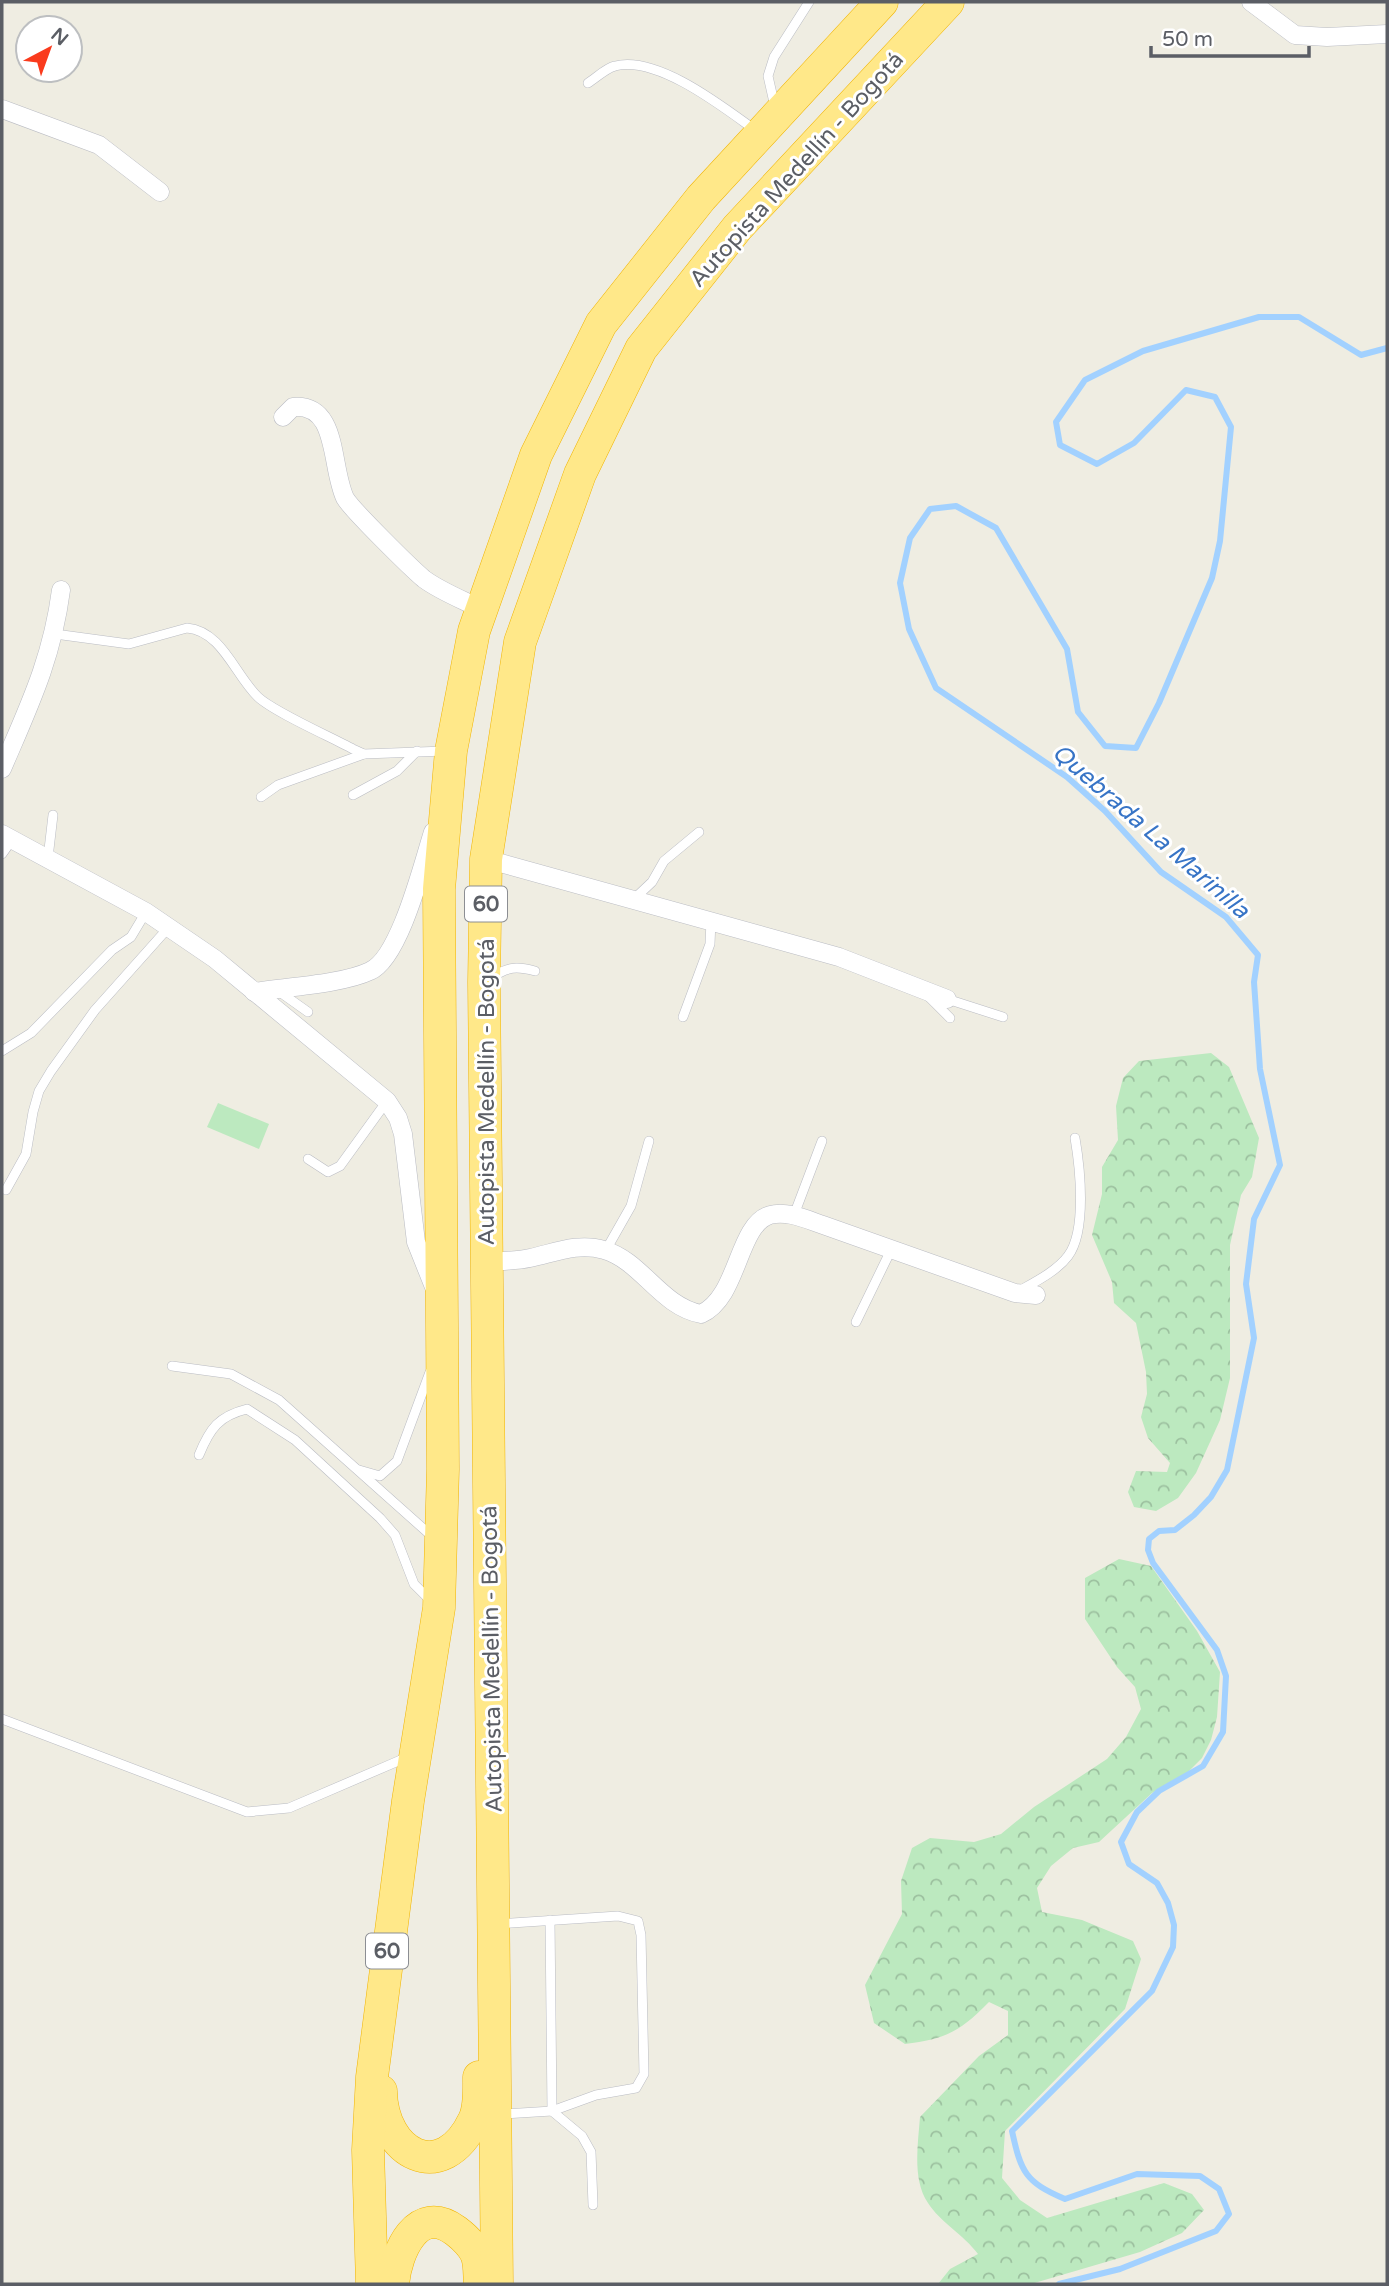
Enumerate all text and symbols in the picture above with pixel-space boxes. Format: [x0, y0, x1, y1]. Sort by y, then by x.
north arrow [14, 14, 84, 84]
scale bar [1151, 14, 1308, 58]
text: N [47, 24, 72, 50]
text: 50 m [1162, 27, 1213, 52]
street label: Autopista Medellín - Bogotá [684, 46, 910, 293]
water label: Quebrada La Marinilla [1046, 738, 1256, 925]
road number: 60 [465, 886, 507, 922]
street label: Autopista Medellín - Bogotá [473, 938, 501, 1246]
street label: Autopista Medellín - Bogotá [475, 1505, 509, 1813]
road number: 60 [366, 1934, 408, 1968]

